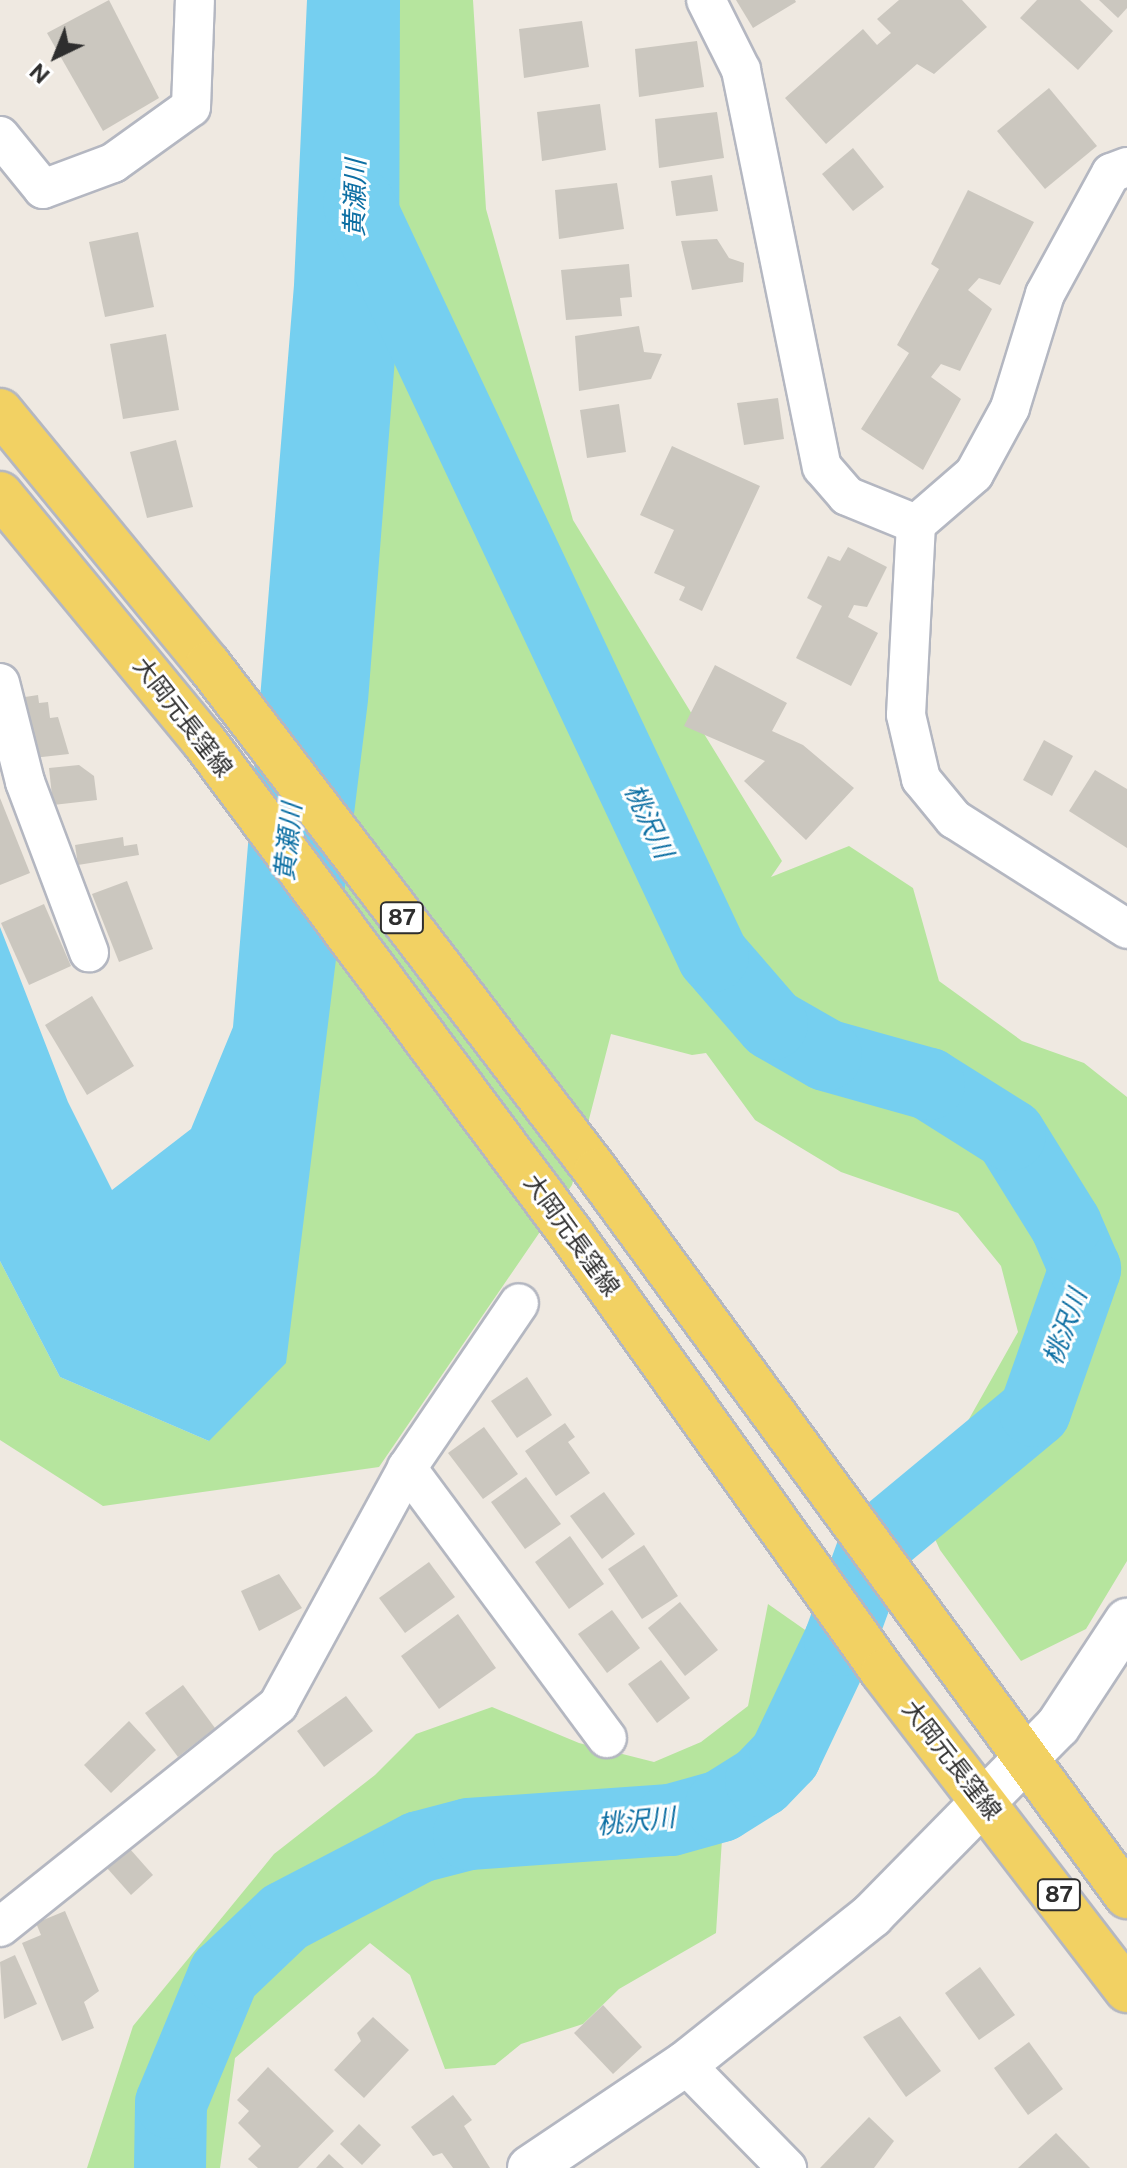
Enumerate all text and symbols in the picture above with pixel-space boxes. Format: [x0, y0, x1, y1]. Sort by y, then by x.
north arrow [16, 16, 96, 96]
text: N [24, 58, 55, 89]
water label: 黄瀬川 [339, 159, 371, 237]
street label: 大岡元長窪線 [127, 651, 239, 783]
water label: 桃沢川 [618, 779, 680, 863]
water label: 黄瀬川 [268, 802, 308, 882]
road number: 87 [378, 900, 426, 936]
street label: 大岡元長窪線 [518, 1168, 626, 1302]
water label: 桃沢川 [1037, 1285, 1093, 1369]
street label: 大岡元長窪線 [896, 1694, 1008, 1826]
water label: 桃沢川 [596, 1801, 676, 1841]
road number: 87 [1035, 1877, 1083, 1913]

